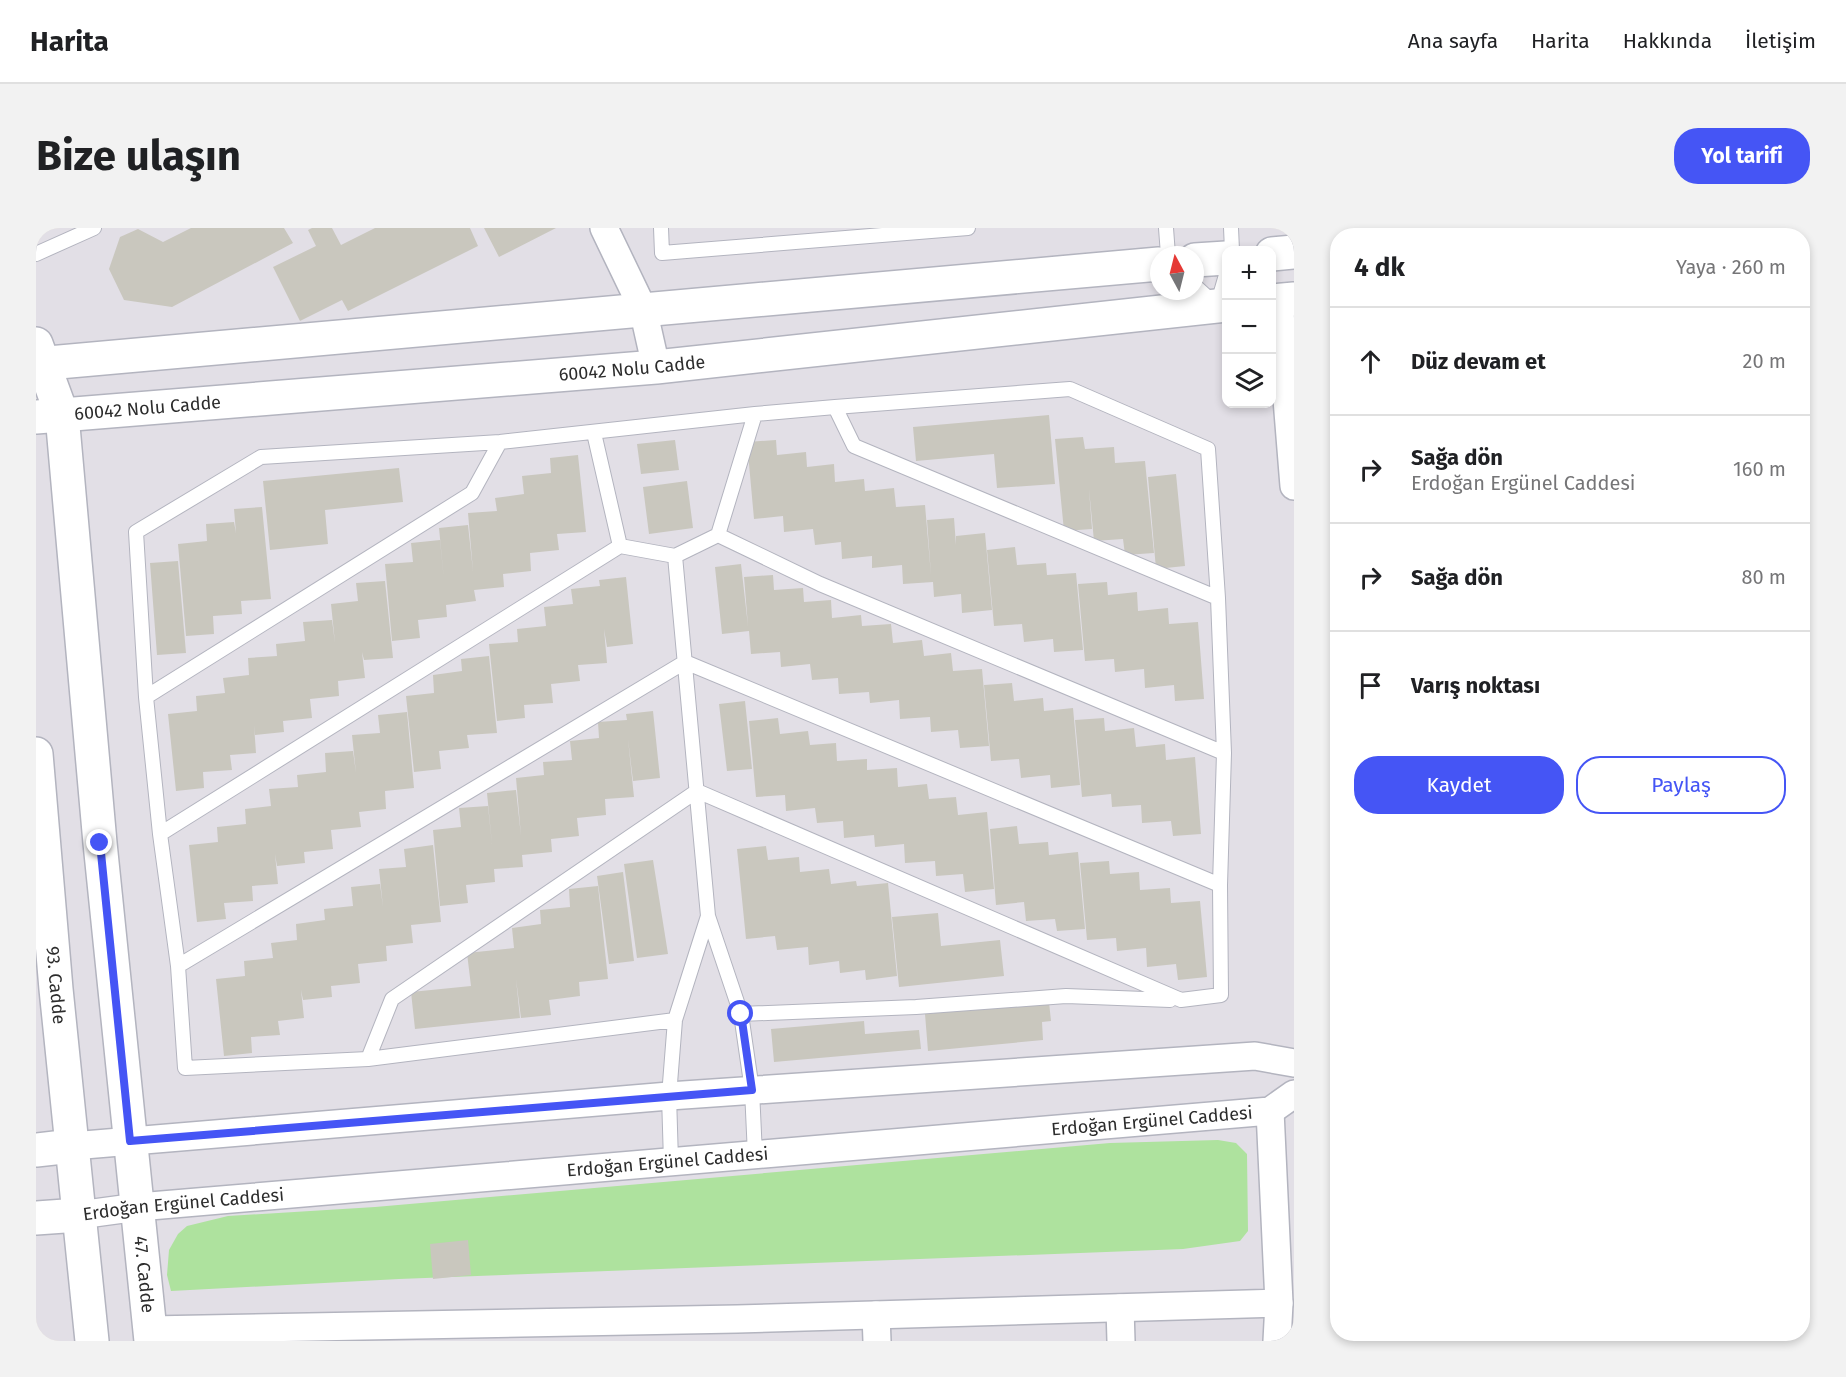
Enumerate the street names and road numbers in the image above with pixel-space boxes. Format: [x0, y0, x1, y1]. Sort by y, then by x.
street label: 60042 Nolu Cadde [558, 351, 706, 386]
street label: 60042 Nolu Cadde [73, 391, 222, 425]
street label: 93. Cadde [41, 945, 71, 1025]
street label: Erdoğan Ergünel Caddesi [1050, 1102, 1253, 1141]
street label: Erdoğan Ergünel Caddesi [566, 1143, 769, 1182]
street label: Erdoğan Ergünel Caddesi [81, 1184, 285, 1225]
street label: 47. Cadde [129, 1235, 159, 1314]

